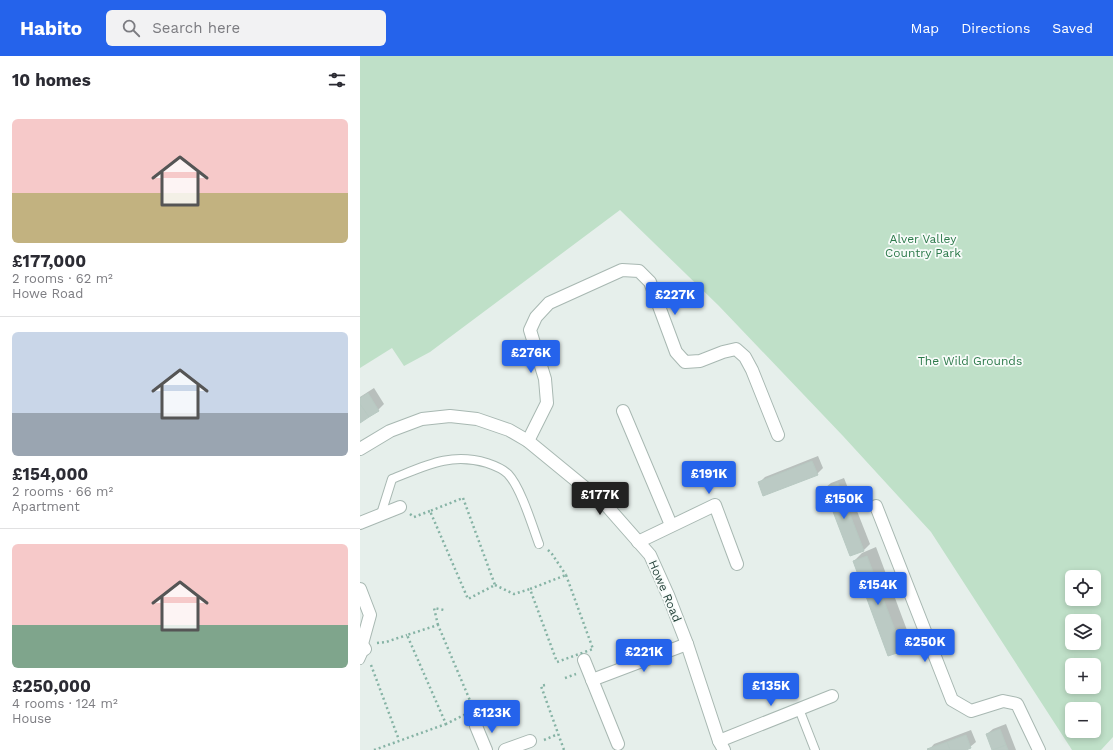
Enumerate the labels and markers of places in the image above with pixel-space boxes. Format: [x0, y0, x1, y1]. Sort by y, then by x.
pin: £227K [647, 282, 703, 316]
pin: £276K [503, 340, 559, 374]
pin: £191K [681, 461, 737, 495]
pin: £177K [572, 482, 628, 516]
pin: £150K [816, 486, 872, 520]
pin: £154K [850, 572, 906, 606]
pin: £250K [897, 629, 953, 663]
pin: £221K [616, 639, 672, 673]
pin: £135K [743, 673, 799, 707]
pin: £123K [464, 700, 520, 734]

